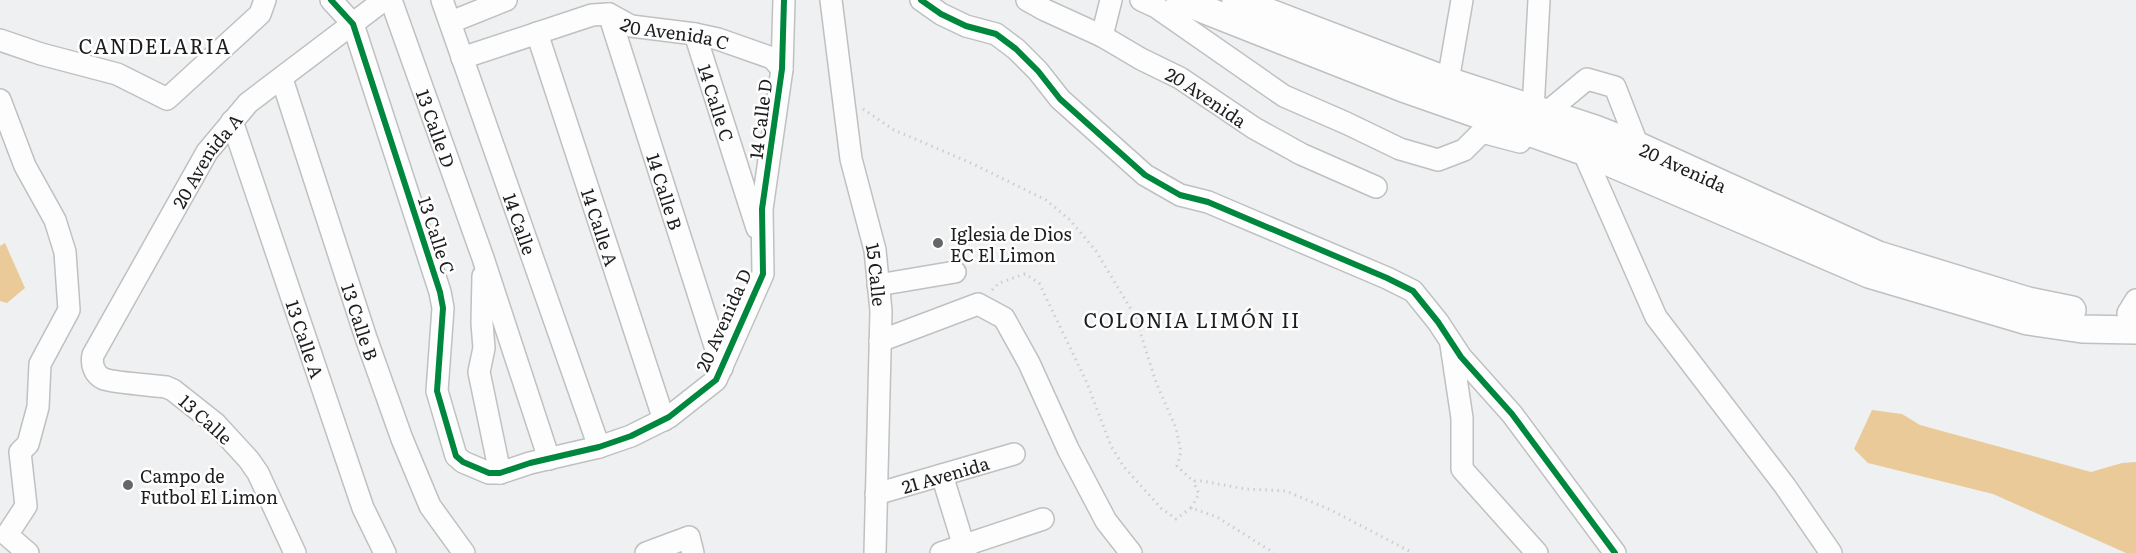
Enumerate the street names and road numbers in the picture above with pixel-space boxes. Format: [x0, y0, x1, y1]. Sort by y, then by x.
street label: 20 Avenida C [616, 10, 733, 56]
street label: 20 Avenida [1161, 60, 1253, 133]
street label: 14 Calle C [692, 61, 742, 145]
street label: 14 Calle D [742, 77, 778, 161]
street label: 13 Calle D [410, 85, 463, 171]
street label: 20 Avenida A [165, 107, 248, 213]
street label: 20 Avenida [1636, 135, 1732, 198]
street label: 14 Calle B [641, 149, 690, 233]
street label: 14 Calle A [575, 184, 626, 269]
street label: 14 Calle [497, 189, 544, 258]
street label: 13 Calle C [412, 193, 462, 277]
street label: 15 Calle [860, 240, 894, 307]
street label: 20 Avenida D [688, 264, 758, 376]
street label: 13 Calle B [336, 280, 386, 364]
street label: 13 Calle A [280, 296, 332, 381]
street label: 13 Calle [173, 388, 239, 450]
street label: 21 Avenida [898, 448, 992, 499]

